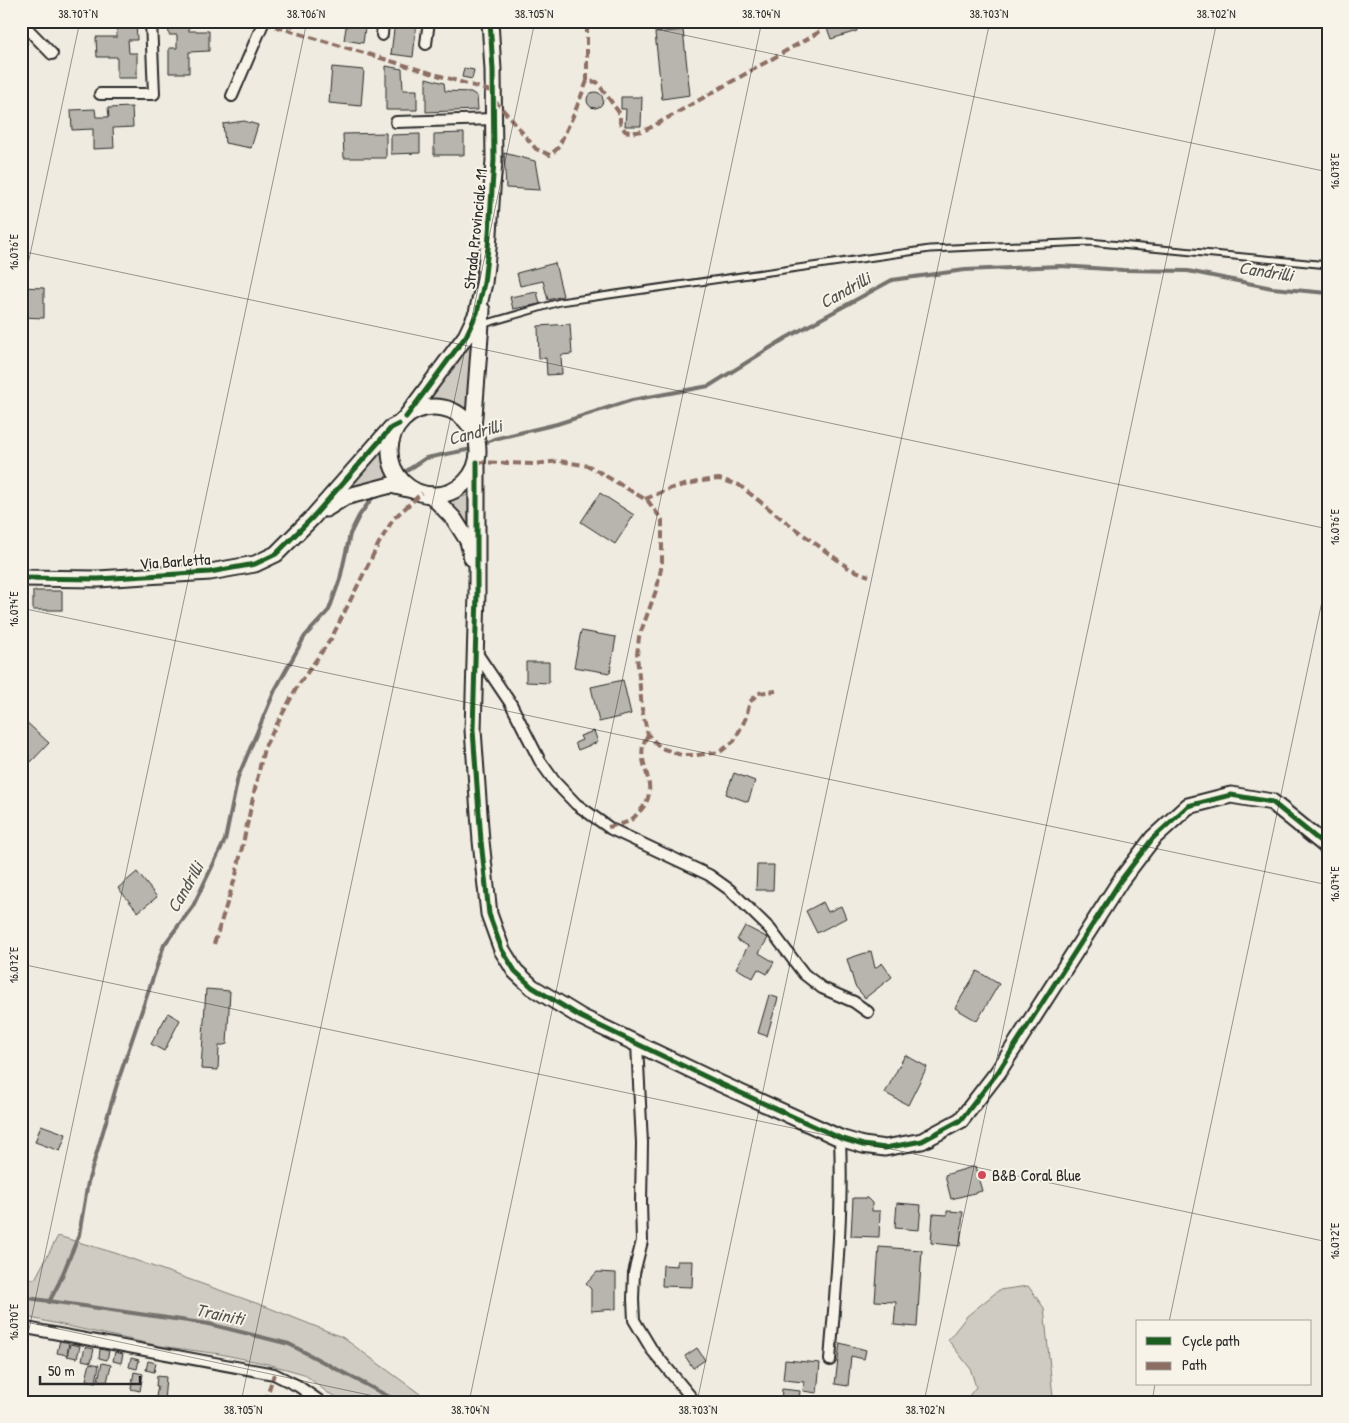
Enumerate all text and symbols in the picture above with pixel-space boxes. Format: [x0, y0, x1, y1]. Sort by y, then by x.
text: 38.707°N [58, 5, 98, 22]
text: 38.706°N [287, 5, 325, 22]
text: 38.705°N [515, 5, 553, 22]
text: 38.704°N [742, 5, 780, 22]
text: 38.703°N [969, 5, 1009, 22]
text: 38.702°N [1196, 5, 1236, 22]
text: 16.078°E [1326, 152, 1343, 189]
street label: Strada Provinciale 11 [458, 168, 492, 290]
text: 16.076°E [5, 233, 22, 270]
water label: Candrilli [1237, 254, 1297, 288]
water label: Candrilli [815, 265, 877, 314]
water label: Candrilli [445, 412, 507, 451]
text: 16.076°E [1326, 508, 1343, 545]
street label: Via Barletta [139, 548, 211, 574]
text: 16.074°E [5, 591, 22, 627]
water label: Candrilli [160, 855, 211, 917]
text: 16.074°E [1326, 866, 1343, 902]
text: 16.072°E [5, 946, 22, 983]
place label: B&B Coral Blue [992, 1164, 1082, 1186]
marker: B&B Coral Blue [976, 1169, 988, 1181]
text: 16.072°E [1326, 1222, 1343, 1259]
water label: Trainiti [194, 1297, 248, 1332]
text: 16.070°E [5, 1303, 22, 1340]
legend [1136, 1320, 1312, 1386]
text: Cycle path [1182, 1330, 1240, 1351]
scale bar [40, 1353, 140, 1385]
text: Path [1182, 1354, 1207, 1375]
text: 50 m [48, 1360, 75, 1381]
text: 38.705°N [224, 1401, 262, 1418]
text: 38.704°N [451, 1401, 489, 1418]
text: 38.703°N [678, 1401, 718, 1418]
text: 38.702°N [905, 1401, 945, 1418]

